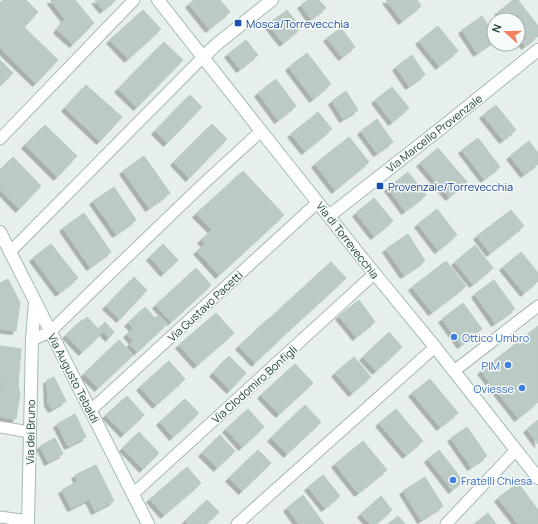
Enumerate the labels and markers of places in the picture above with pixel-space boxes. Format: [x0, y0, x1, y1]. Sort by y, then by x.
place label: Mosca/Torrevecchia [246, 16, 349, 31]
marker: Mosca/Torrevecchia [233, 18, 243, 28]
place label: Provenzale/Torrevecchia [388, 179, 513, 194]
marker: Provenzale/Torrevecchia [375, 181, 385, 191]
place label: Ottico Umbro [462, 330, 530, 345]
marker: Ottico Umbro [449, 332, 459, 342]
place label: PIM [482, 358, 500, 373]
marker: PIM [503, 360, 513, 370]
place label: Oviesse [473, 381, 515, 396]
marker: Oviesse [517, 383, 527, 393]
place label: Fratelli Chiesa [461, 473, 532, 488]
marker: Fratelli Chiesa [448, 475, 458, 485]

